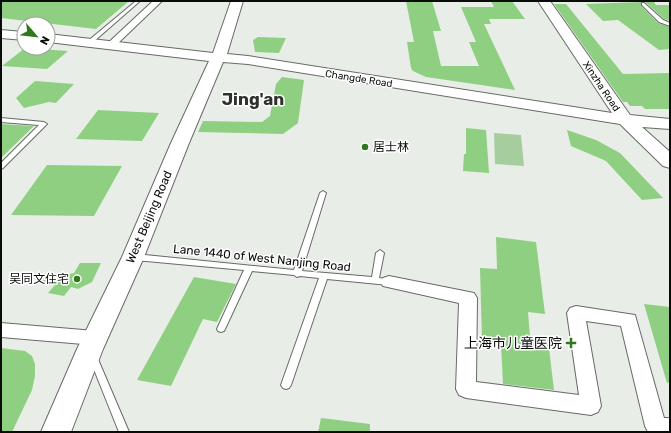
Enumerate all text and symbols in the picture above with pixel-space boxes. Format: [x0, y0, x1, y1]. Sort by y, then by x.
north arrow [16, 16, 56, 56]
text: N [37, 34, 52, 47]
street label: Xinzha Road [580, 59, 622, 114]
street label: Changde Road [324, 68, 393, 90]
district label: Jing'an [222, 89, 284, 109]
place label: 居士林 [373, 140, 409, 154]
marker: 居士林 [360, 142, 370, 152]
street label: West Beijing Road [123, 169, 175, 265]
street label: Lane 1440 of West Nanjing Road [172, 242, 352, 274]
place label: 吴同文住宅 [9, 272, 69, 286]
marker: 吴同文住宅 [72, 274, 82, 284]
place label: 上海市儿童医院 [464, 335, 562, 352]
marker: 上海市儿童医院 [565, 337, 577, 349]

